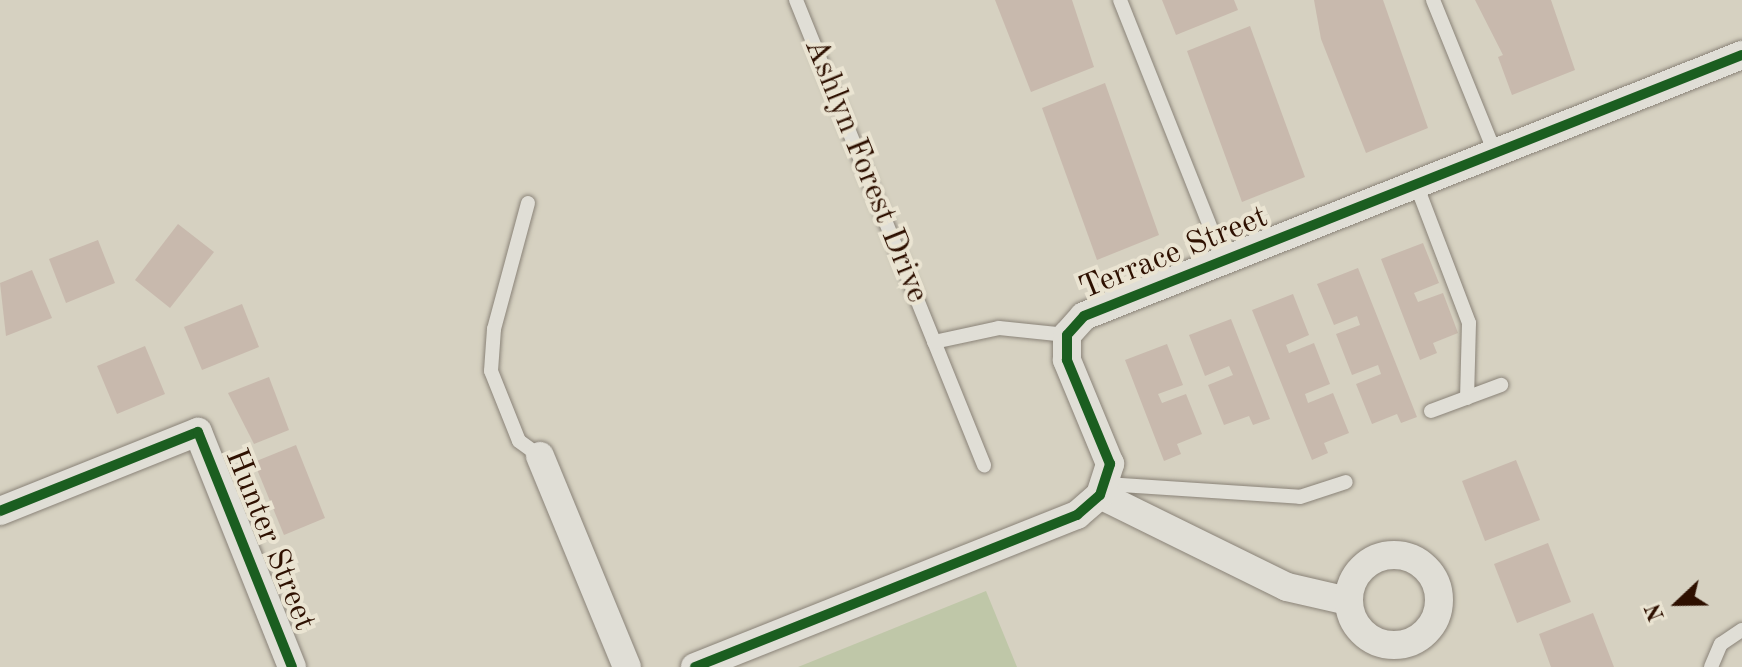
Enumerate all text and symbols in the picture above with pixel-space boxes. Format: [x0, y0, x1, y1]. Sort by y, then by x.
street label: Ashlyn Forest Drive [794, 33, 936, 309]
street label: Terrace Street [1074, 199, 1274, 309]
street label: Hunter Street [215, 444, 323, 636]
north arrow [1638, 563, 1718, 643]
text: N [1642, 600, 1669, 624]

